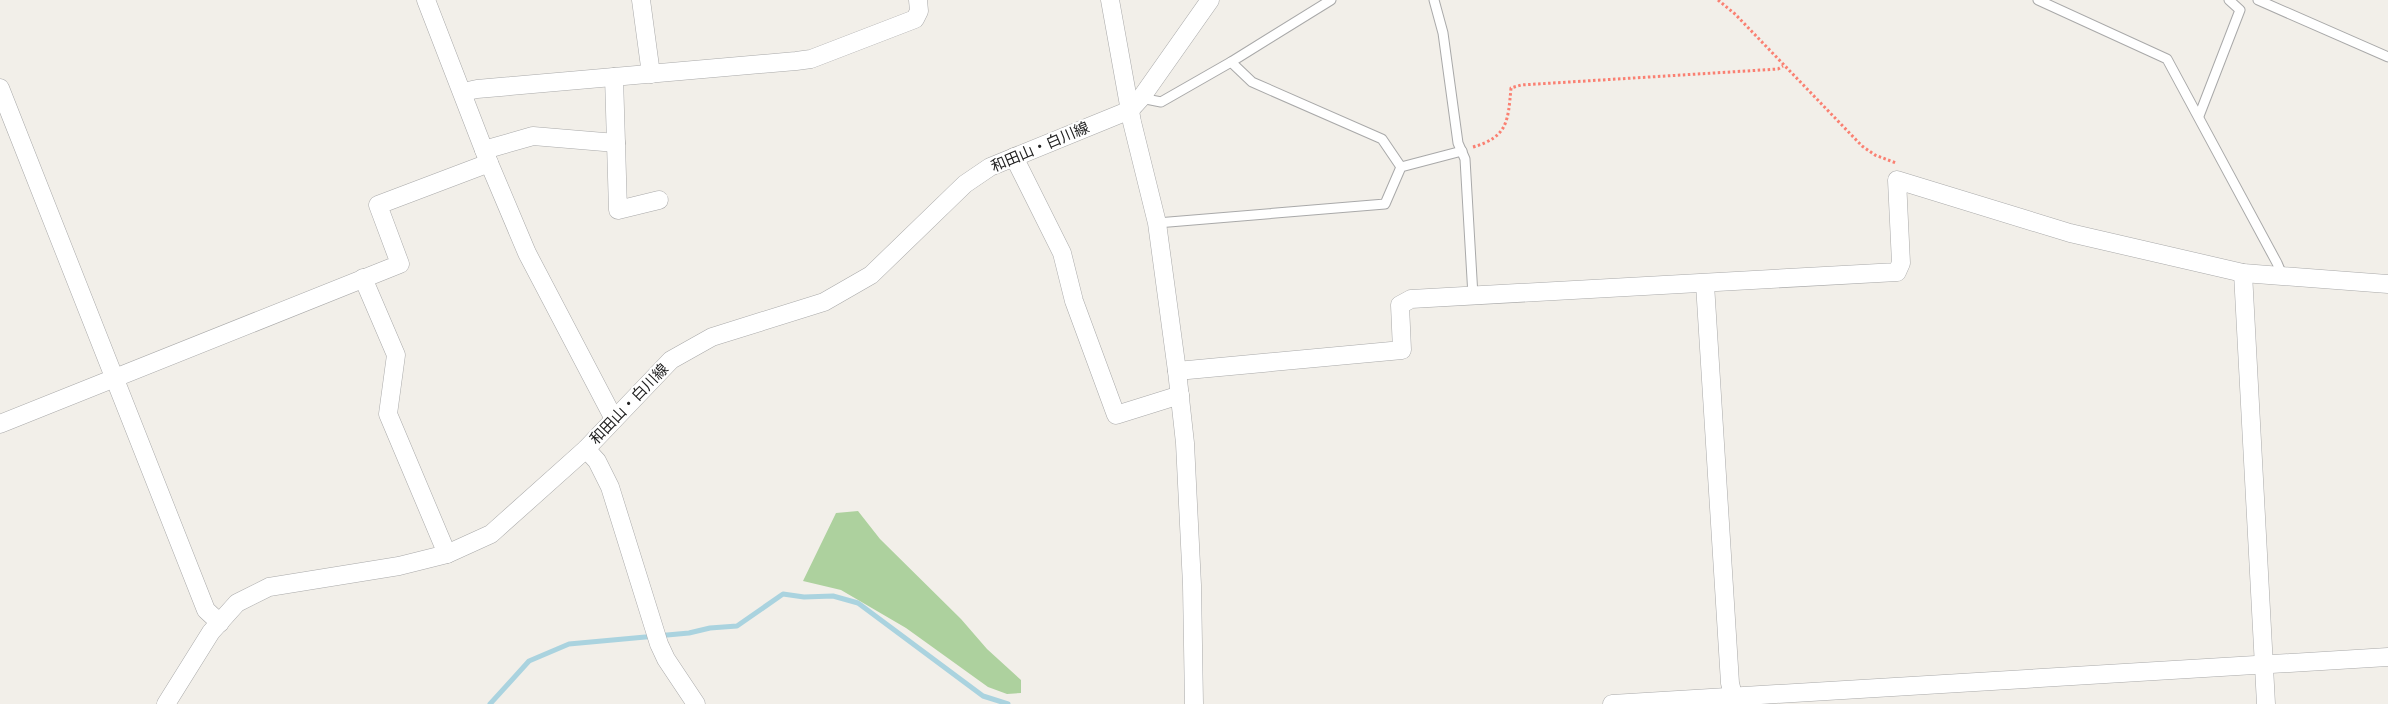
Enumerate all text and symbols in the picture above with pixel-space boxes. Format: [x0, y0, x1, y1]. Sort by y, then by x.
street label: 和田山・白川線 [988, 117, 1093, 178]
street label: 和田山・白川線 [585, 359, 673, 449]

